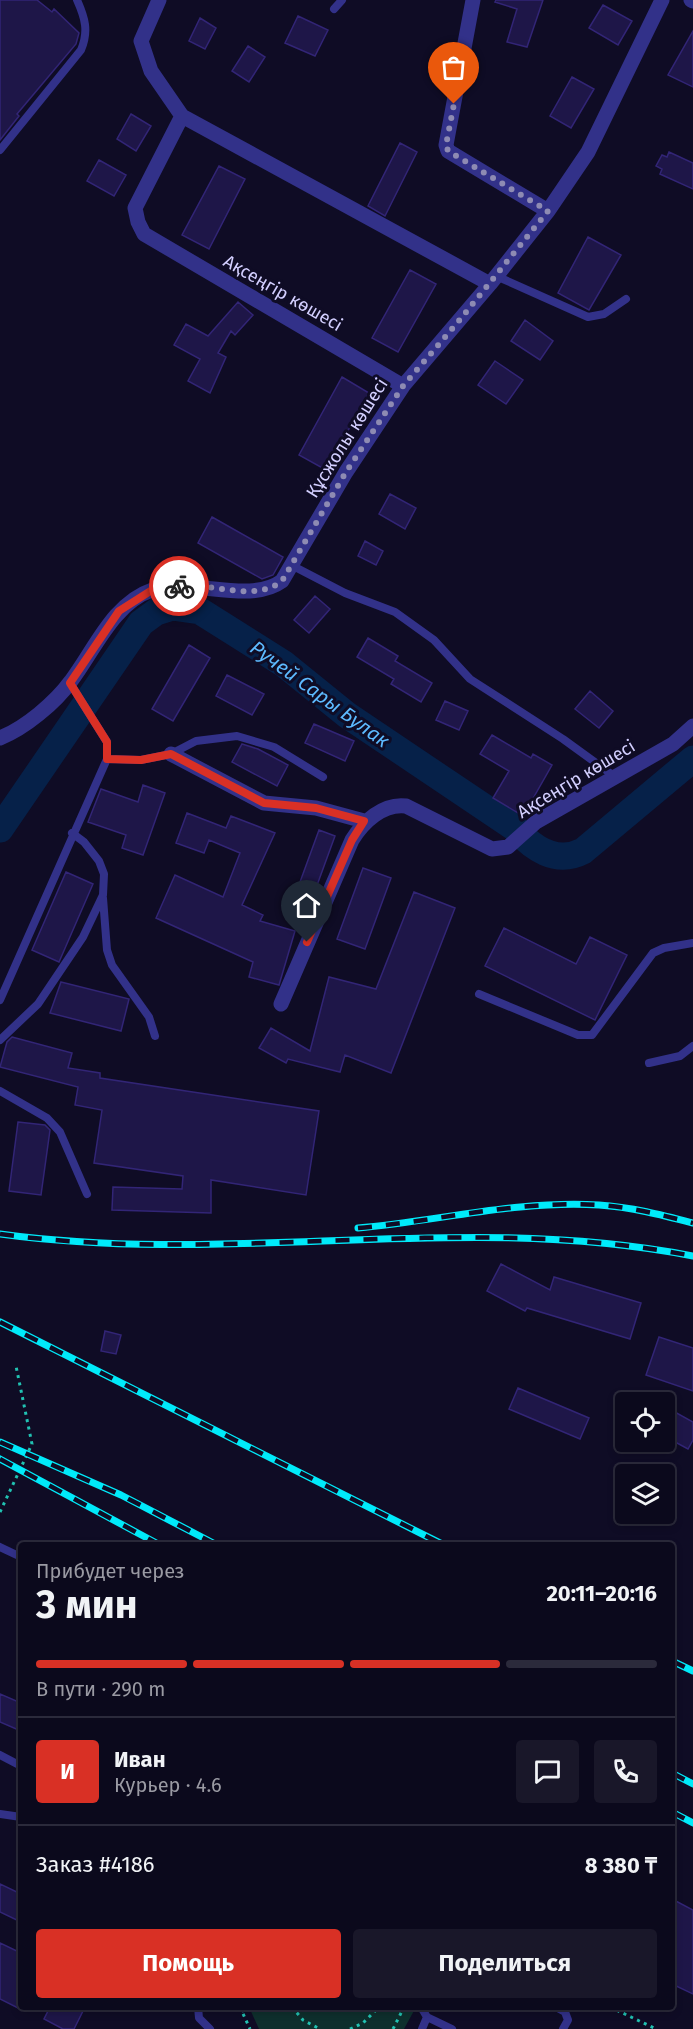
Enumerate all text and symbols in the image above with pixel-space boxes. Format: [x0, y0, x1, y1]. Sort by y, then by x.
pin [428, 42, 479, 104]
icon: bag [437, 51, 470, 84]
street label: Ақсеңгір көшесі [219, 250, 347, 336]
street label: Құсжолы көшесі [301, 374, 393, 502]
courier [149, 556, 209, 616]
icon: bike [163, 570, 196, 603]
water label: Ручей Сары Булак [246, 635, 395, 753]
street label: Ақсеңгір көшесі [513, 735, 639, 823]
pin [281, 880, 332, 942]
icon: home [290, 889, 323, 922]
map controls [615, 1392, 675, 1524]
button: locate [615, 1392, 675, 1452]
button: layers [615, 1464, 675, 1524]
text: Прибудет через [36, 1559, 185, 1583]
text: 20:11–20:16 [546, 1580, 657, 1607]
text: 3 мин [36, 1582, 138, 1628]
text: В пути · 290 m [36, 1677, 165, 1701]
button: chat [516, 1740, 579, 1803]
button: phone [594, 1740, 657, 1803]
text: Иван [114, 1746, 166, 1773]
text: И [60, 1758, 75, 1785]
text: Курьер · 4.6 [114, 1773, 222, 1797]
text: Заказ #4186 [36, 1851, 155, 1878]
text: 8 380 ₸ [585, 1852, 657, 1879]
button: Помощь [36, 1929, 341, 1998]
button: Поделиться [353, 1929, 657, 1998]

